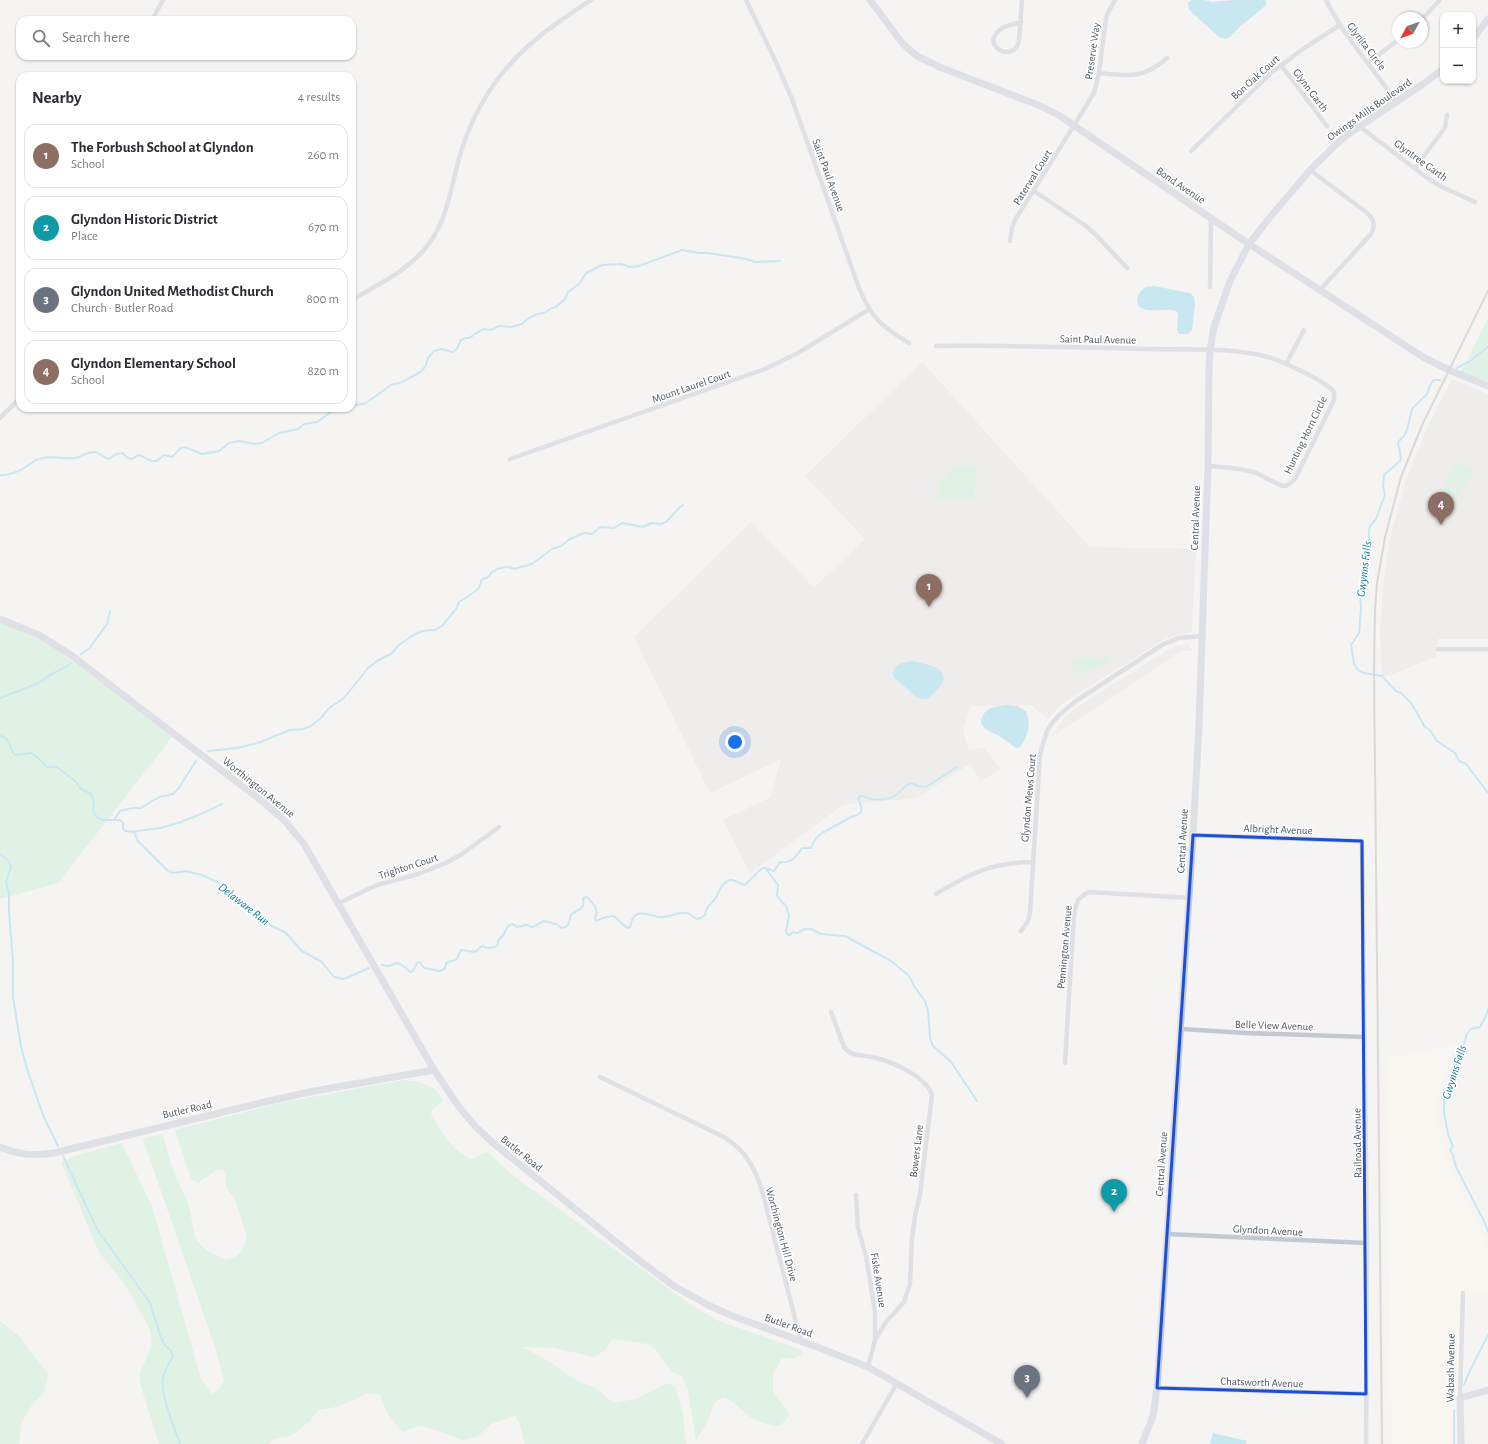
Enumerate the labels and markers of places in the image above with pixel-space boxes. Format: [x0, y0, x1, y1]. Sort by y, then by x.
pin: 4 [1428, 492, 1454, 525]
pin: 1 [916, 574, 942, 607]
pin: 2 [1101, 1179, 1127, 1212]
pin: 3 [1014, 1365, 1040, 1398]

